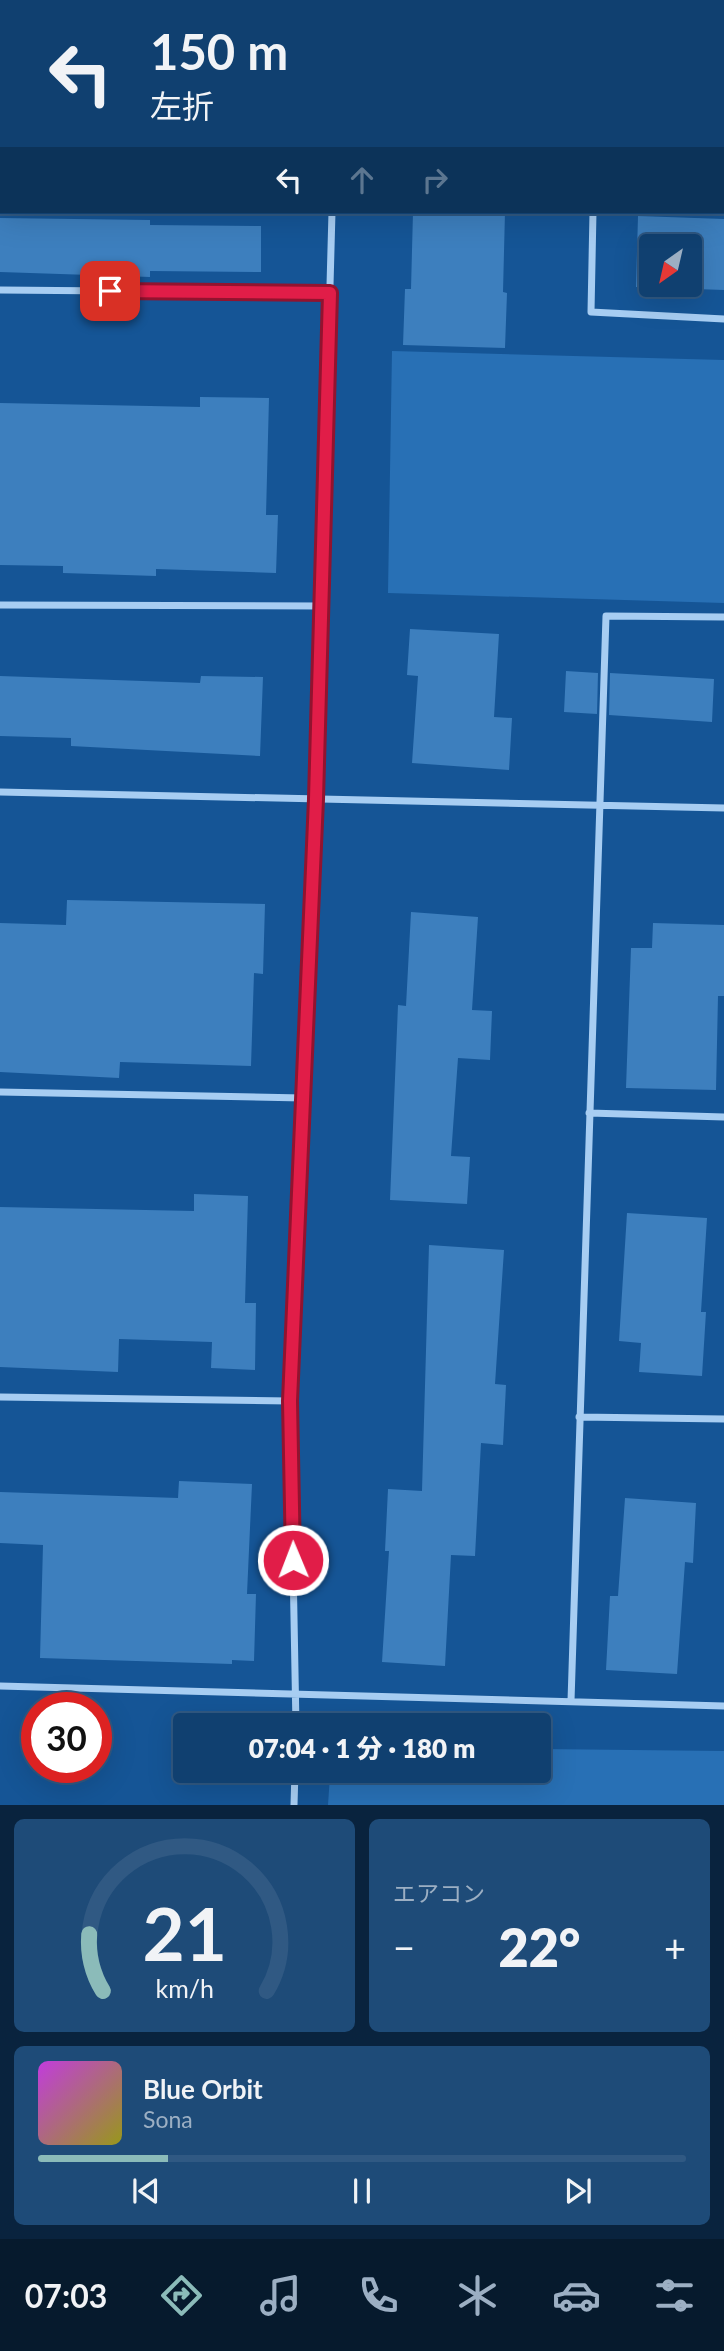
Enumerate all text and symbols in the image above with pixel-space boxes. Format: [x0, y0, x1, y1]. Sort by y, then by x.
text: 150 m [150, 22, 288, 80]
icon: left [35, 28, 126, 119]
text: 左折 [150, 86, 214, 125]
icon: left [270, 161, 308, 199]
icon: ahead [343, 161, 381, 199]
icon: right [416, 161, 454, 199]
north arrow [639, 234, 702, 298]
map controls [639, 234, 702, 297]
pin [80, 261, 140, 321]
icon: arrive [91, 272, 129, 310]
position arrow [256, 1523, 330, 1597]
speed limit sign: 30 [21, 1692, 112, 1783]
text: 07:04 · 1 分 · 180 m [249, 1732, 475, 1764]
text: エアコン [393, 1879, 485, 1907]
text: 21 [142, 1890, 227, 1978]
text: 22° [499, 1916, 580, 1978]
text: − [393, 1924, 415, 1970]
text: + [664, 1924, 686, 1970]
text: km/h [155, 1973, 214, 2003]
text: Blue Orbit [143, 2073, 263, 2105]
text: Sona [143, 2105, 193, 2133]
icon: previous [127, 2172, 165, 2210]
icon: pause [343, 2172, 381, 2210]
icon: next [559, 2172, 597, 2210]
icon: directions [157, 2271, 206, 2320]
icon: music [256, 2271, 305, 2320]
icon: phone [354, 2271, 403, 2320]
icon: climate [453, 2271, 502, 2320]
icon: car [552, 2271, 601, 2320]
icon: filters [650, 2271, 699, 2320]
text: 07:03 [25, 2276, 107, 2315]

